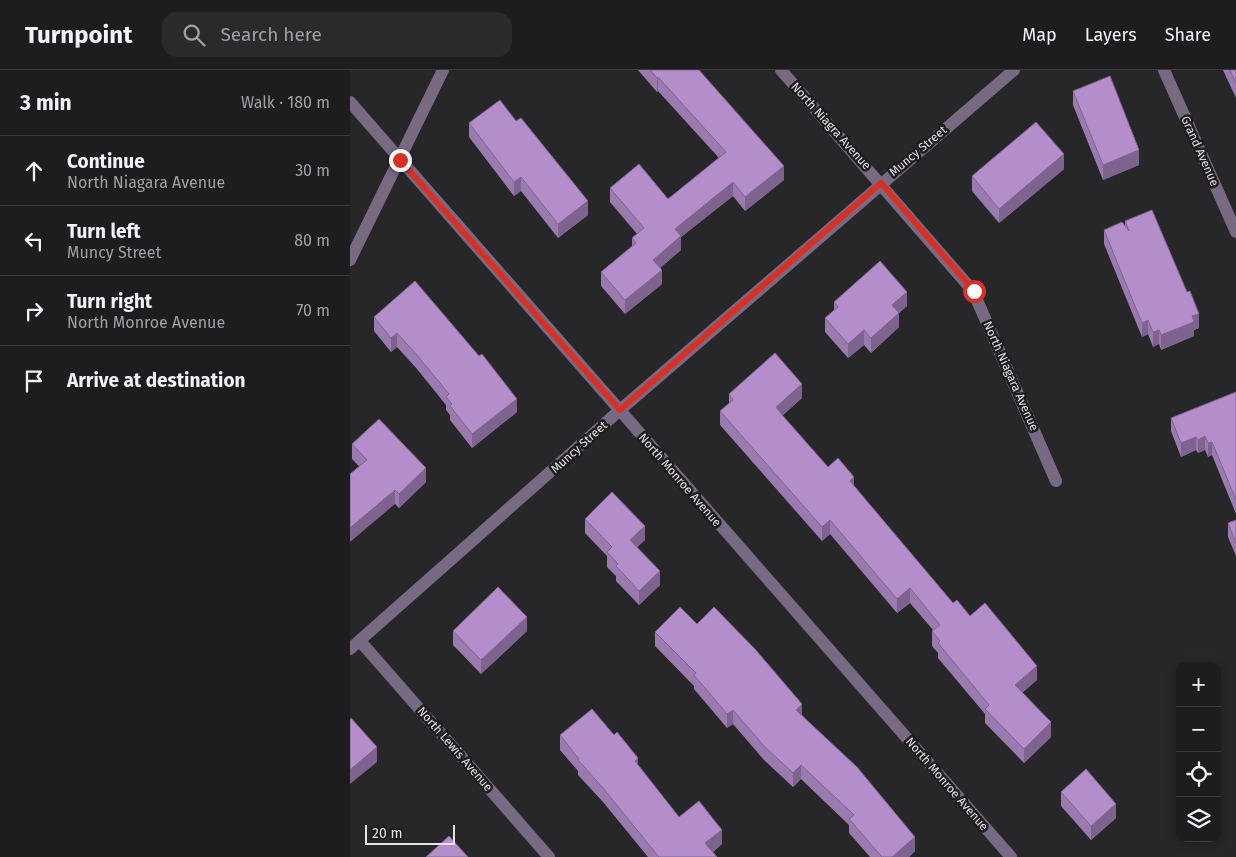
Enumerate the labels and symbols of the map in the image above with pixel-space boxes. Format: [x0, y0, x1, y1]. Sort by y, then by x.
street label: North Niagra Avenue [788, 80, 874, 172]
street label: Grand Avenue [1178, 114, 1222, 188]
street label: Muncy Street [886, 122, 950, 179]
route end [389, 149, 412, 172]
route start [963, 280, 986, 303]
street label: North Niagara Avenue [980, 319, 1042, 433]
street label: Muncy Street [548, 418, 610, 476]
street label: North Monroe Avenue [636, 431, 724, 529]
street label: North Lewis Avenue [415, 704, 495, 794]
street label: North Monroe Avenue [903, 735, 991, 833]
scale bar [365, 822, 455, 845]

